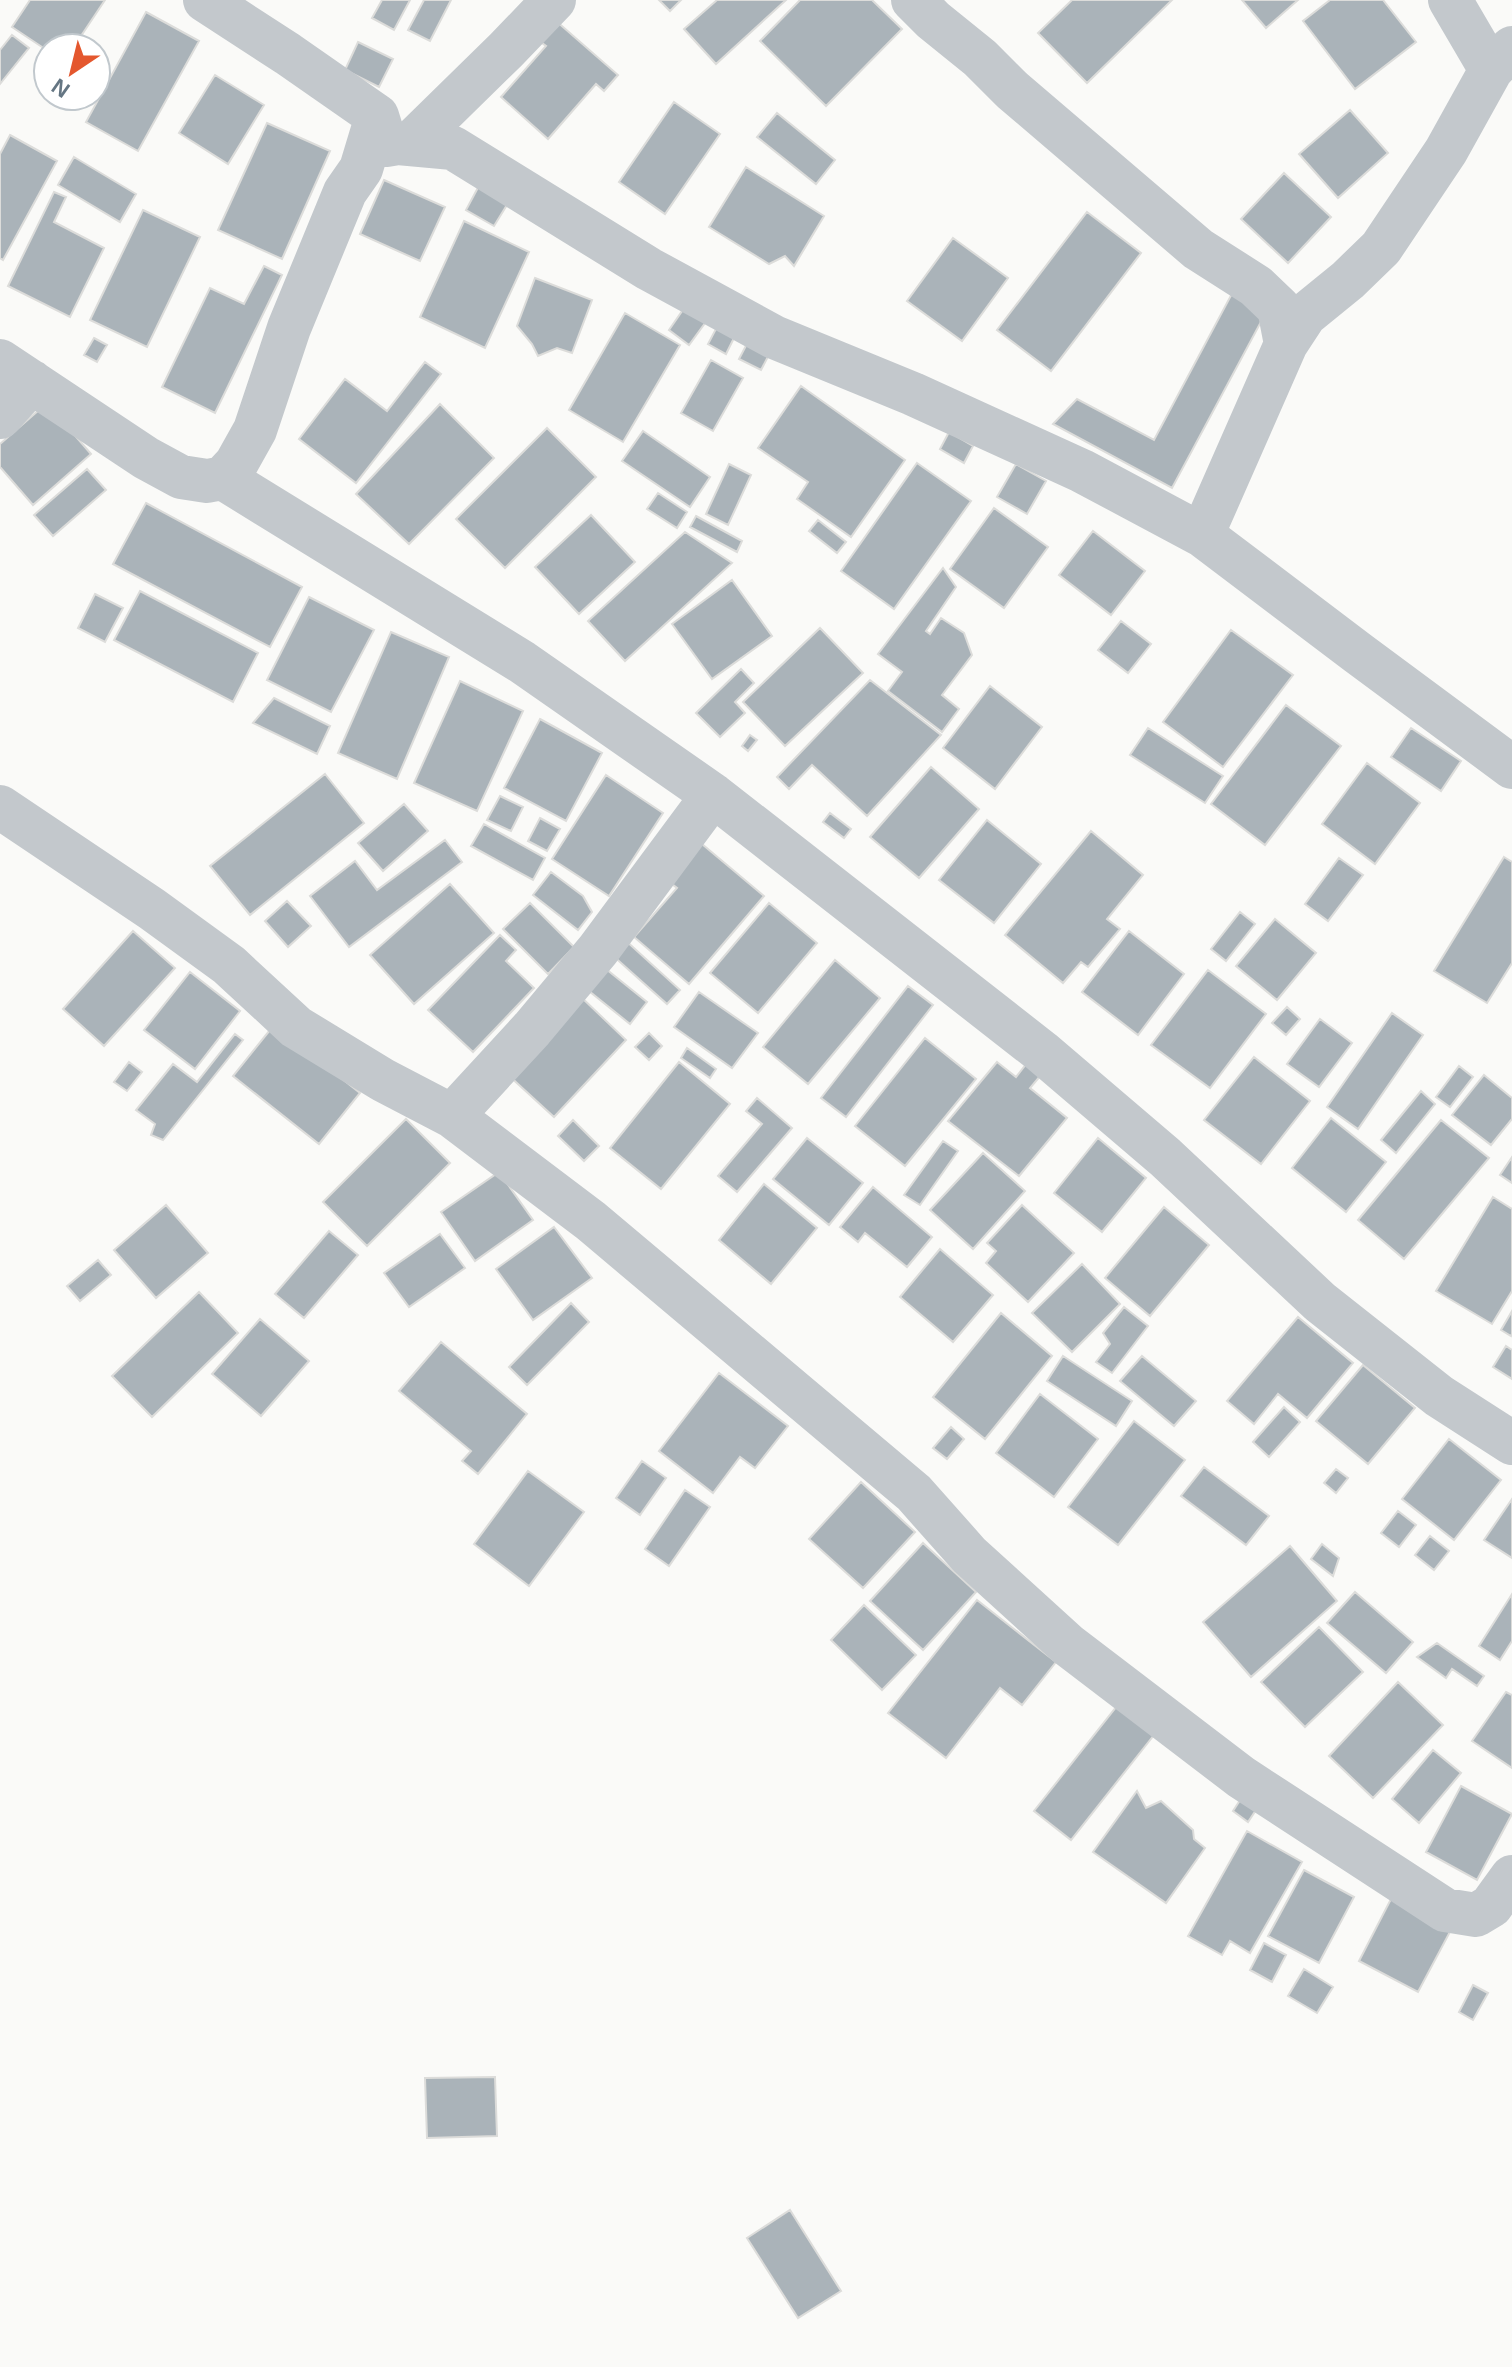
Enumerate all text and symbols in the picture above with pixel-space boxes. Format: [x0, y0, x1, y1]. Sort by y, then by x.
north arrow [32, 32, 112, 112]
text: N [47, 73, 74, 103]

